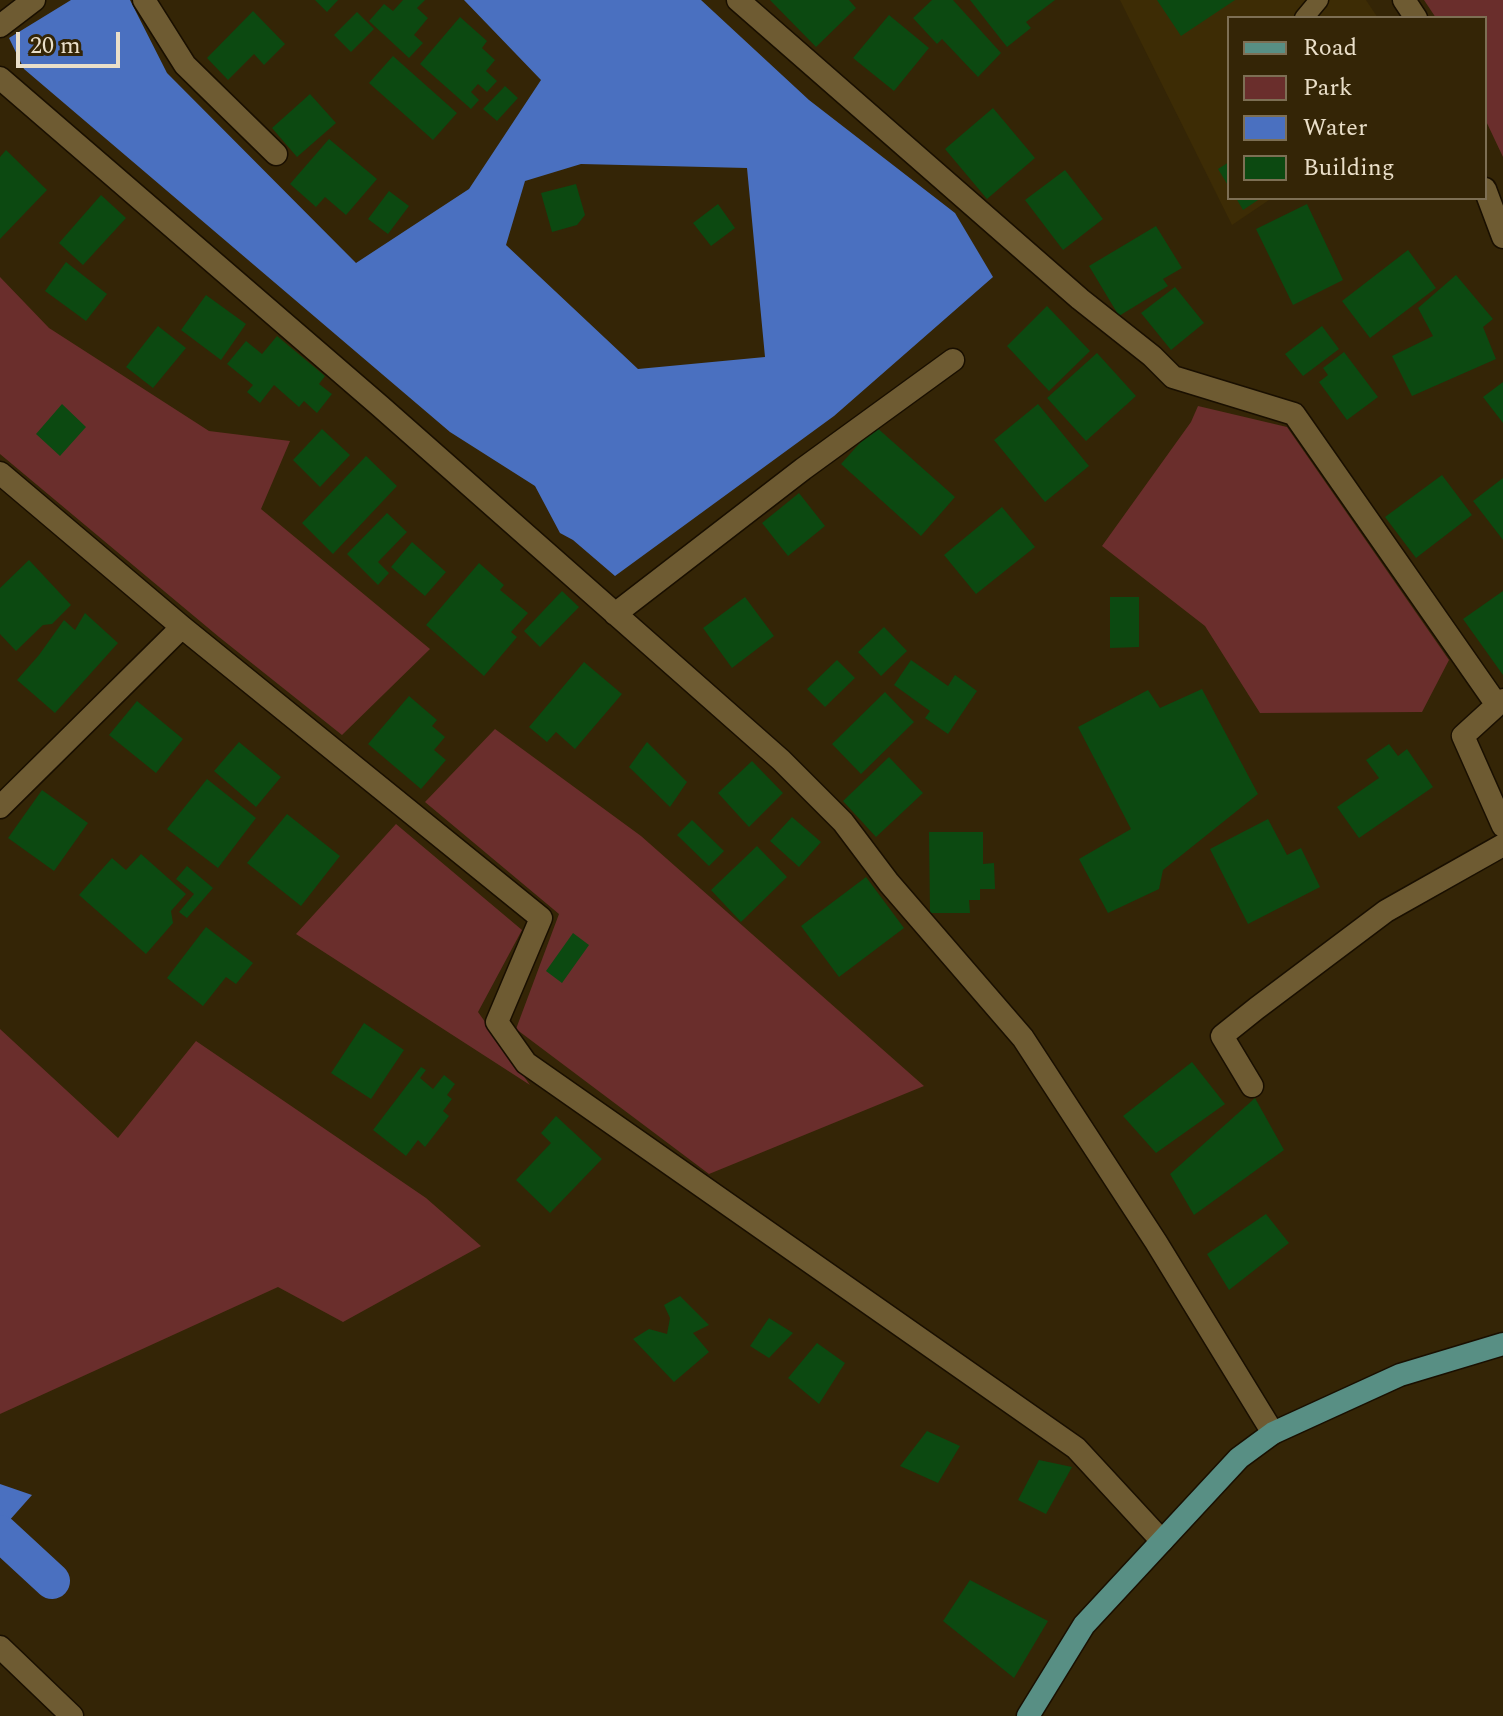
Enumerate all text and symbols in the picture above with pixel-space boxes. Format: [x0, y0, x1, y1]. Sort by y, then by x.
scale bar [20, 16, 124, 66]
legend [1227, 16, 1487, 200]
text: 20 m [30, 28, 81, 64]
text: Road [1303, 30, 1357, 66]
text: Park [1303, 70, 1353, 106]
text: Water [1303, 110, 1367, 146]
text: Building [1303, 150, 1395, 186]

